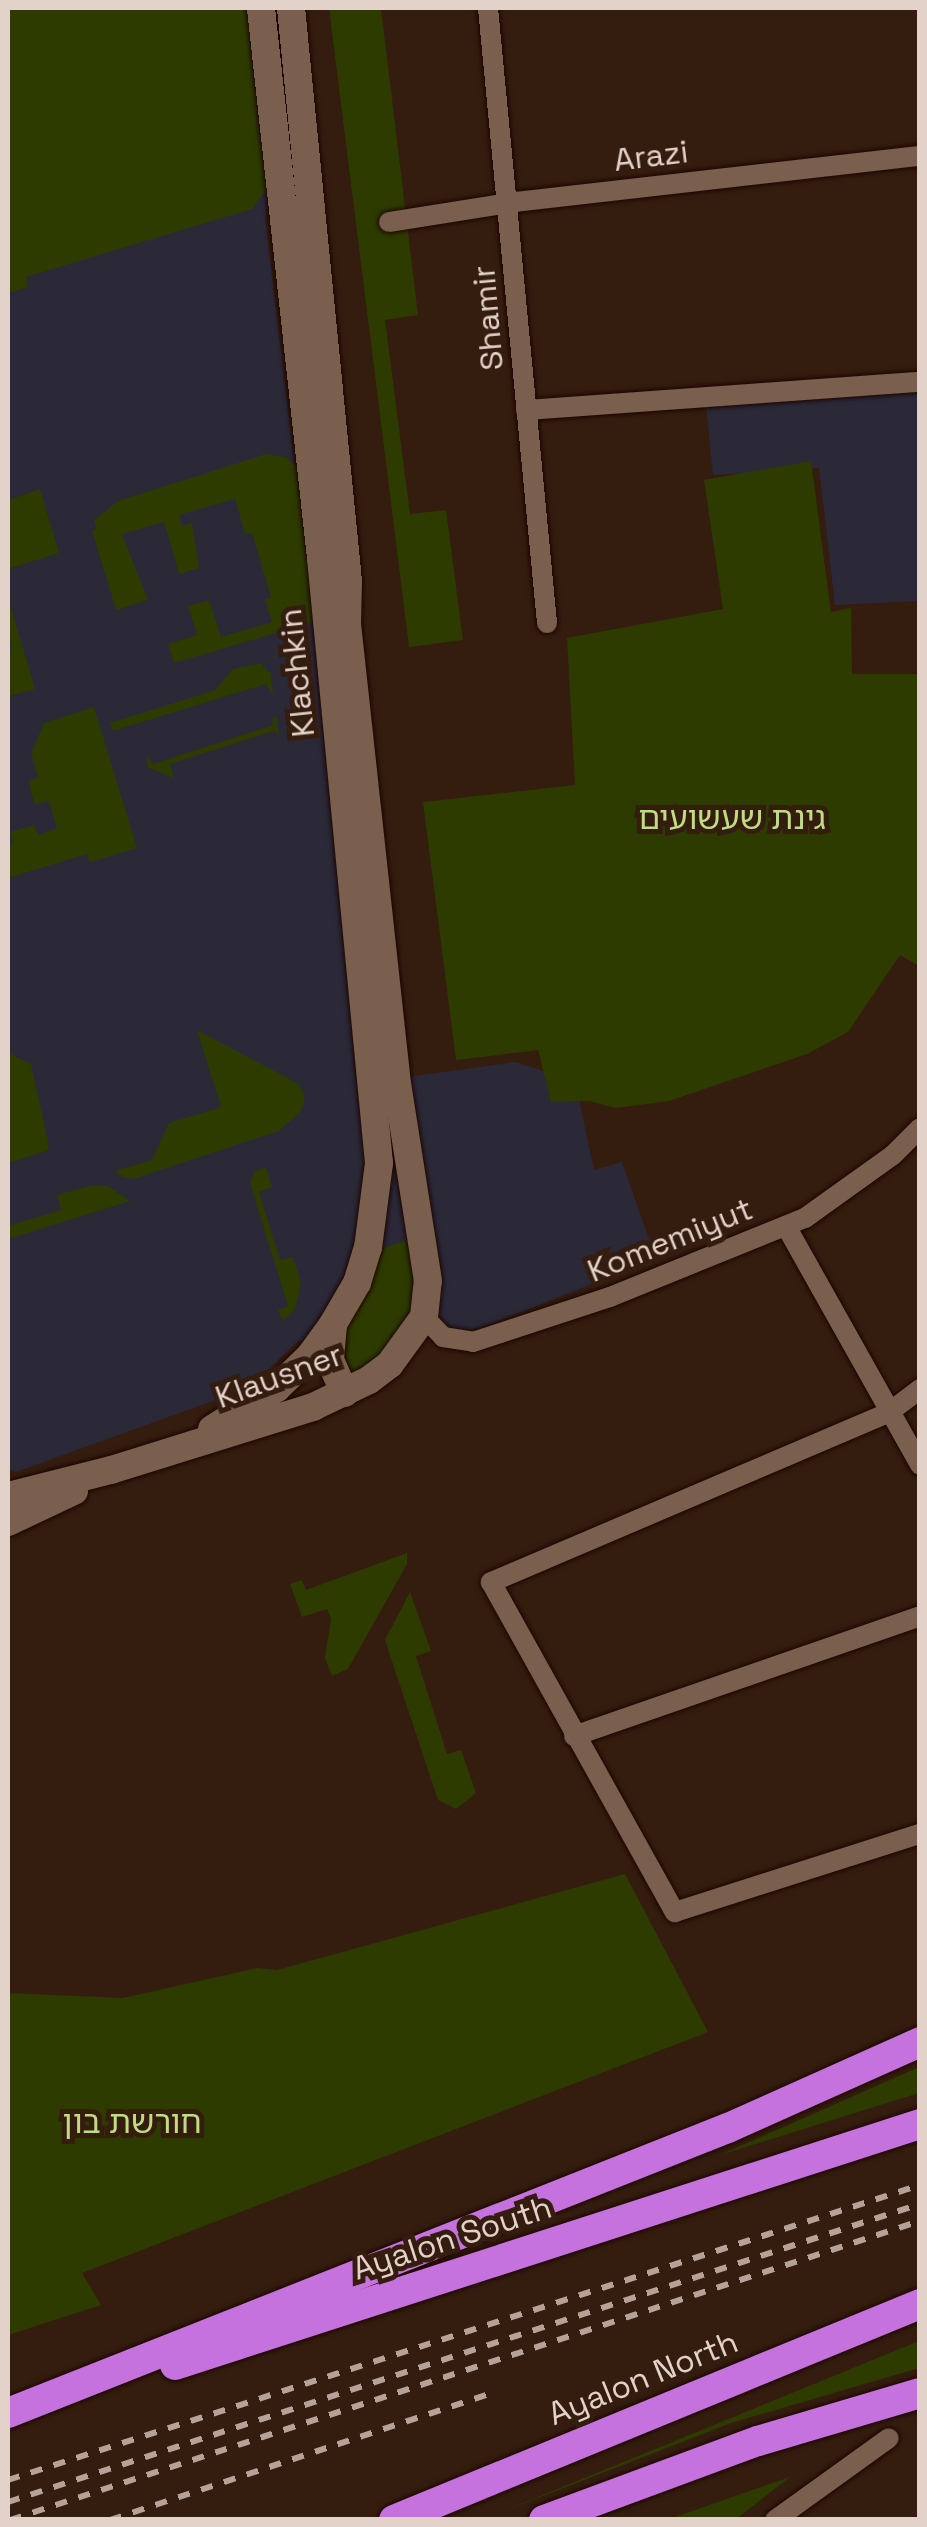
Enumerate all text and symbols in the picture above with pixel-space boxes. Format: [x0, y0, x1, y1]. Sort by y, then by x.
street label: Arazi [612, 132, 690, 180]
street label: Shamir [464, 264, 512, 372]
street label: Klachkin [271, 607, 323, 739]
park label: גינת שעשועים [638, 799, 826, 837]
street label: Komemiyut [582, 1190, 758, 1290]
street label: Klausner [210, 1335, 348, 1417]
park label: חורשת בון [62, 2103, 202, 2141]
street label: Ayalon South [348, 2188, 556, 2288]
street label: Ayalon North [543, 2323, 743, 2433]

